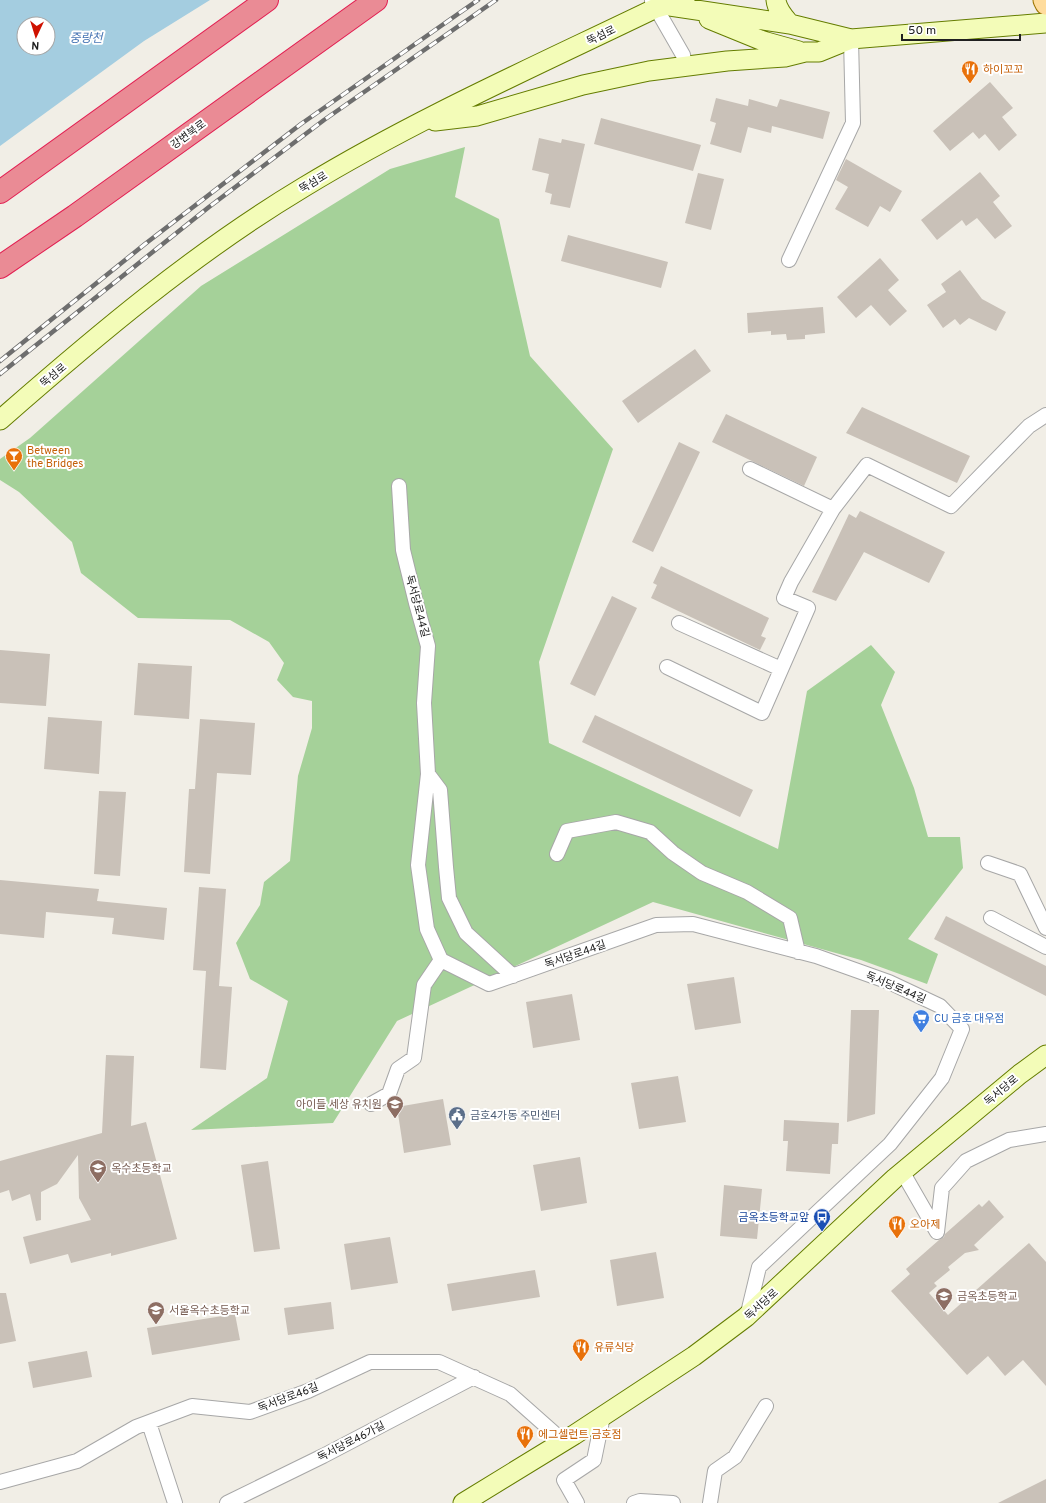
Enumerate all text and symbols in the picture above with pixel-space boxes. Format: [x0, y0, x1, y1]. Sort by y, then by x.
north arrow [16, 16, 56, 56]
scale bar [902, 16, 1020, 42]
street label: 뚝섬로 [585, 23, 618, 49]
text: 50 m [908, 23, 936, 39]
water label: 중랑천 [69, 31, 105, 47]
text: N [31, 38, 40, 52]
restaurant icon: 하이꼬꼬 [960, 59, 980, 84]
place label: 하이꼬꼬 [983, 63, 1023, 77]
street label: 강변북로 [168, 117, 209, 152]
street label: 뚝섬로 [297, 169, 330, 197]
street label: 뚝섬로 [38, 361, 70, 391]
place label: Between the Bridges [27, 444, 83, 471]
bar icon: Between the Bridges [4, 446, 24, 471]
street label: 독서당로44길 [402, 573, 432, 639]
street label: 독서당로44길 [543, 938, 608, 972]
street label: 독서당로44길 [863, 969, 928, 1007]
supermarket icon: CU 금호 대우점 [911, 1008, 931, 1033]
place label: CU 금호 대우점 [934, 1012, 1004, 1026]
street label: 독서당로 [982, 1072, 1022, 1109]
school or university icon: 아이들 세상 유치원 [385, 1094, 405, 1119]
place label: 아이들 세상 유치원 [296, 1098, 382, 1112]
public building icon: 금호4가동 주민센터 [447, 1105, 467, 1130]
place label: 금호4가동 주민센터 [470, 1109, 560, 1123]
school or university icon: 옥수초등학교 [88, 1158, 108, 1183]
place label: 옥수초등학교 [111, 1162, 172, 1176]
bus stop icon: 금옥초등학교앞 [812, 1207, 832, 1232]
place label: 금옥초등학교앞 [738, 1211, 809, 1225]
restaurant icon: 오아제 [887, 1214, 907, 1239]
place label: 오아제 [910, 1218, 940, 1232]
street label: 독서당로 [742, 1286, 781, 1323]
school or university icon: 금옥초등학교 [934, 1286, 954, 1311]
place label: 금옥초등학교 [957, 1290, 1018, 1304]
school or university icon: 서울옥수초등학교 [146, 1300, 166, 1325]
place label: 서울옥수초등학교 [169, 1304, 250, 1318]
restaurant icon: 유류식당 [571, 1337, 591, 1362]
place label: 유류식당 [594, 1341, 634, 1355]
street label: 독서당로46길 [256, 1380, 321, 1416]
street label: 독서당로46가길 [315, 1419, 388, 1465]
restaurant icon: 에그셀런트 금호점 [515, 1424, 535, 1449]
place label: 에그셀런트 금호점 [538, 1428, 622, 1442]

